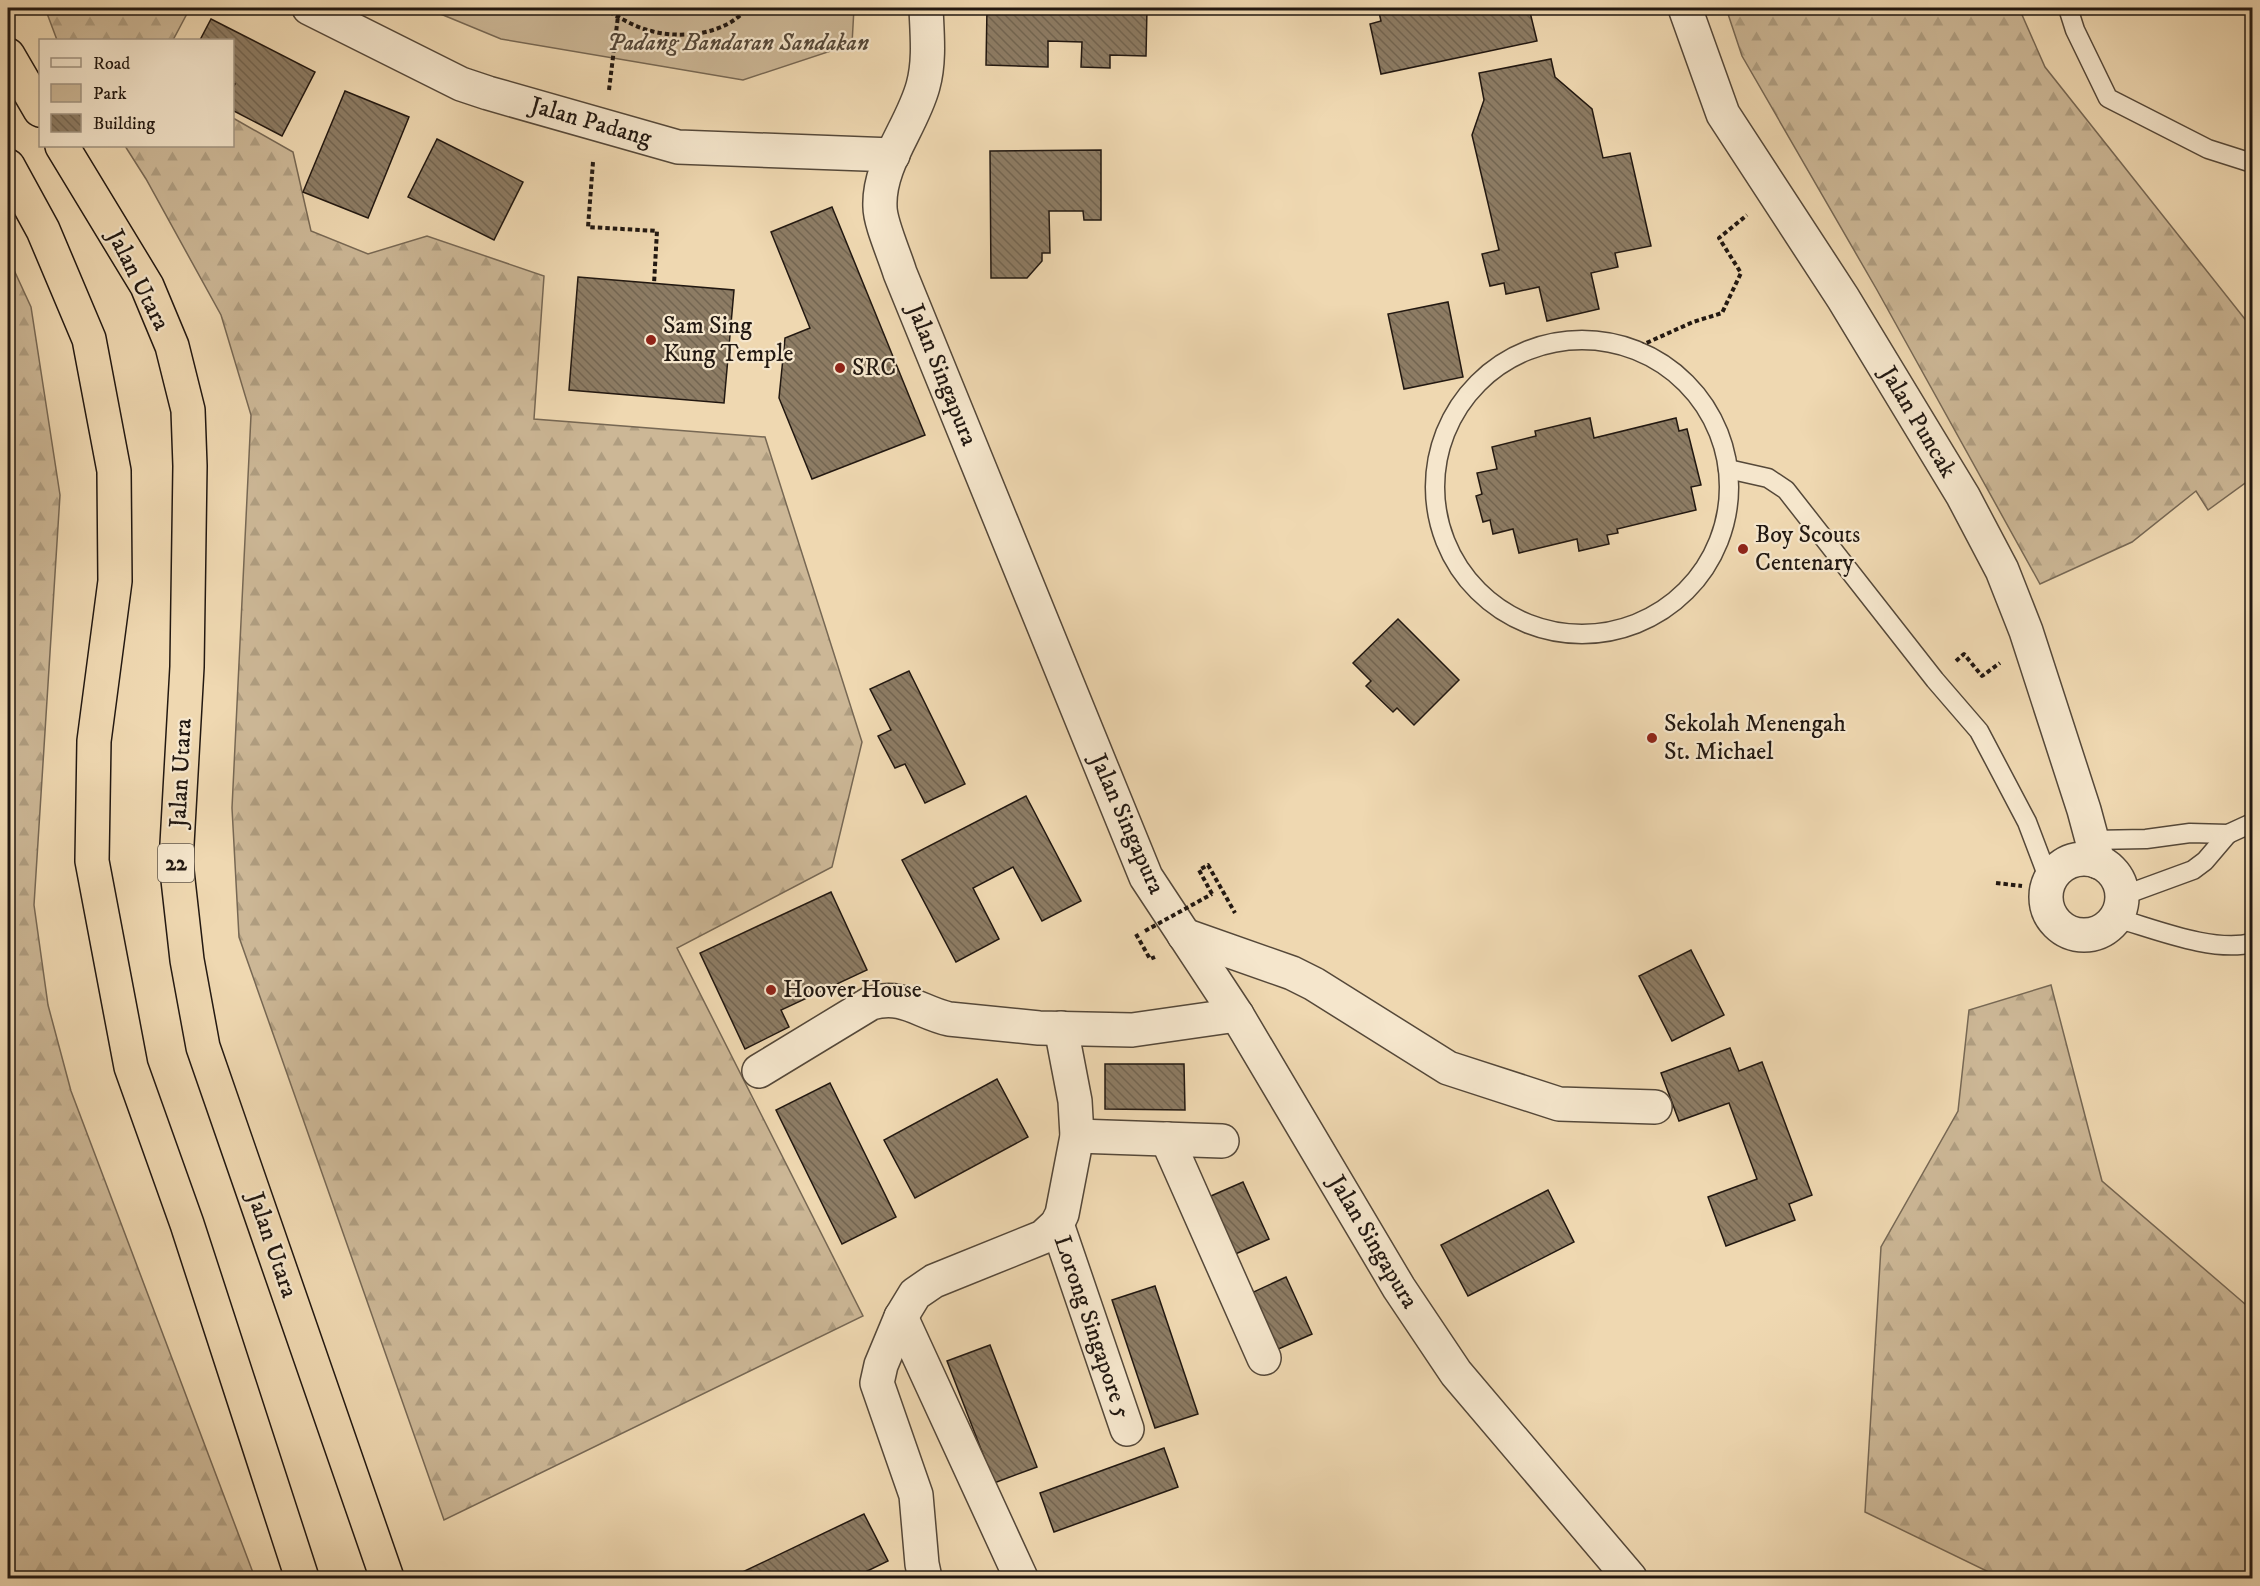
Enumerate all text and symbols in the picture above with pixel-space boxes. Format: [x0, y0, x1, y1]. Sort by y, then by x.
park label: Padang Bandaran Sandakan [607, 28, 869, 58]
legend [39, 39, 234, 147]
text: Road [93, 53, 130, 75]
text: Park [93, 83, 127, 105]
street label: Jalan Padang [525, 90, 655, 154]
text: Building [93, 113, 155, 135]
street label: Jalan Utara [99, 223, 177, 336]
street label: Jalan Singapura [899, 298, 984, 451]
place label: Sam Sing Kung Temple [663, 311, 793, 369]
marker: Sam Sing Kung Temple [644, 333, 658, 347]
place label: SRC [852, 353, 896, 383]
street label: Jalan Puncak [1872, 359, 1963, 483]
marker: SRC [833, 361, 847, 375]
place label: Boy Scouts Centenary [1755, 520, 1860, 578]
marker: Boy Scouts Centenary [1736, 542, 1750, 556]
place label: Sekolah Menengah St. Michael [1664, 709, 1846, 767]
street label: Jalan Utara [163, 717, 199, 830]
marker: Sekolah Menengah St. Michael [1645, 731, 1659, 745]
street label: Jalan Singapura [1082, 747, 1172, 899]
road number: 22 [158, 844, 194, 882]
place label: Hoover House [783, 975, 922, 1005]
marker: Hoover House [764, 983, 778, 997]
street label: Jalan Singapura [1320, 1168, 1425, 1315]
street label: Jalan Utara [239, 1186, 304, 1302]
street label: Lorong Singapore 5 [1047, 1232, 1137, 1423]

